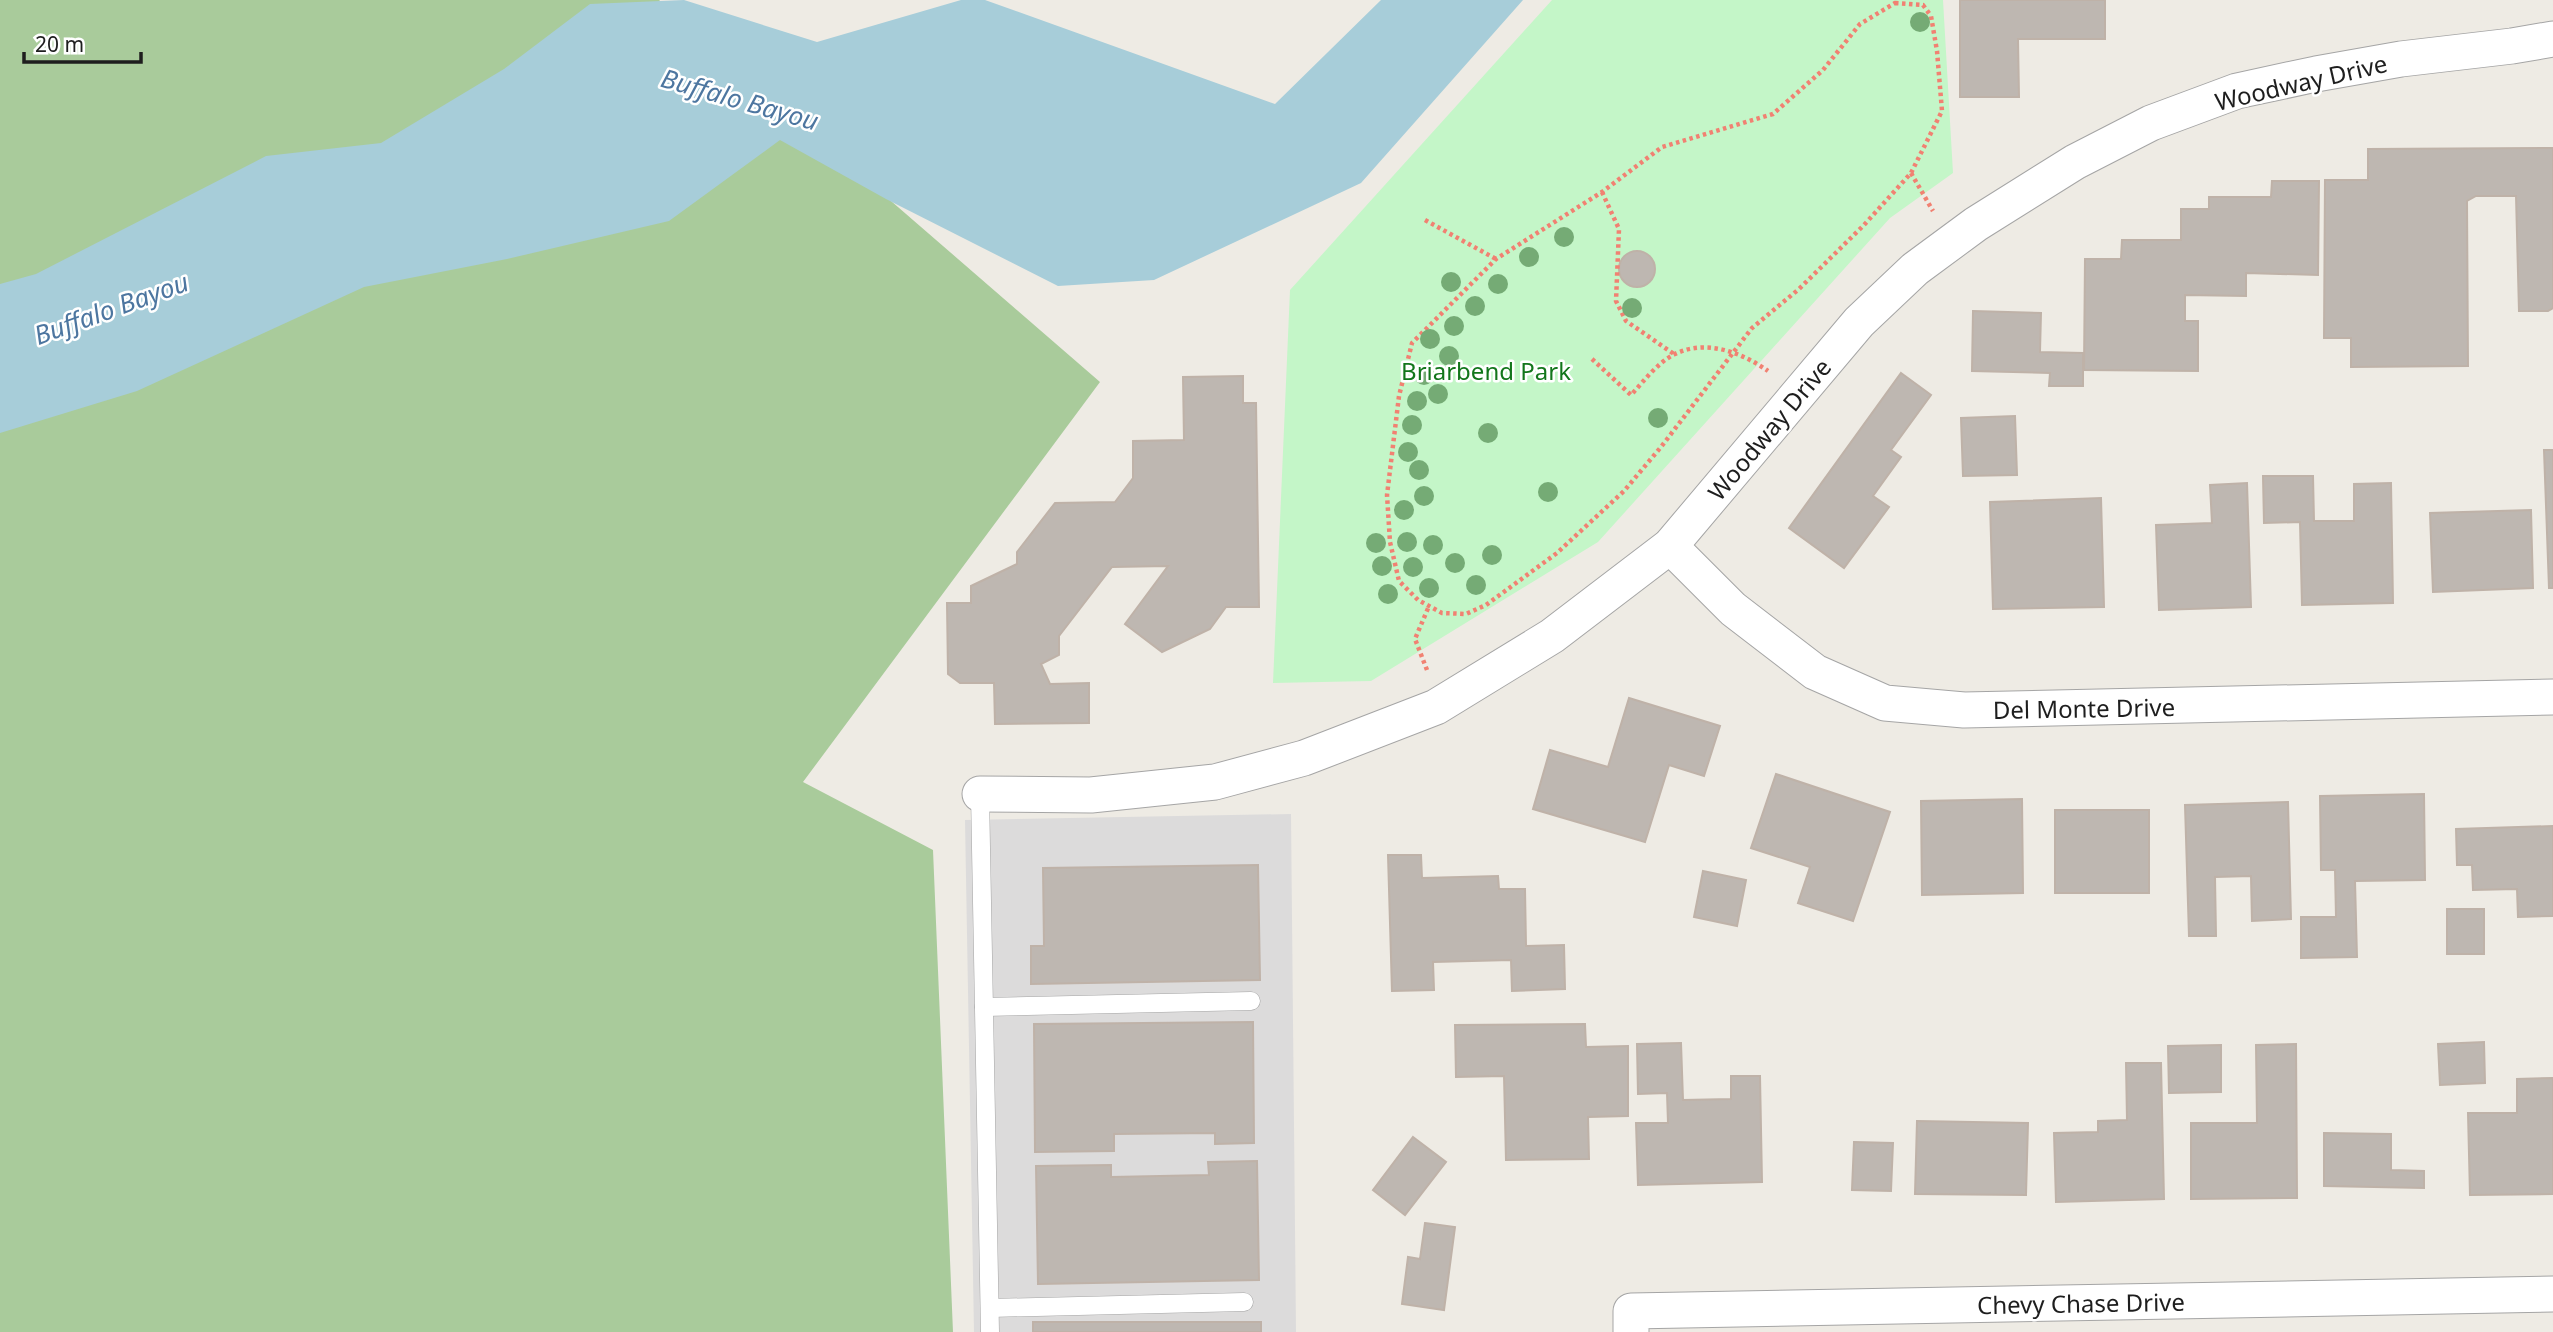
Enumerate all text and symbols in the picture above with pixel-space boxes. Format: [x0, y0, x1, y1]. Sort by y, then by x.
scale bar [24, 21, 142, 65]
text: 20 m [35, 30, 84, 58]
street label: Woodway Drive [2212, 46, 2390, 118]
water label: Buffalo Bayou [657, 59, 823, 139]
water label: Buffalo Bayou [29, 263, 193, 353]
street label: Woodway Drive [1700, 351, 1838, 507]
park label: Briarbend Park [1401, 354, 1571, 387]
street label: Del Monte Drive [1993, 690, 2175, 726]
street label: Chevy Chase Drive [1977, 1285, 2185, 1321]

